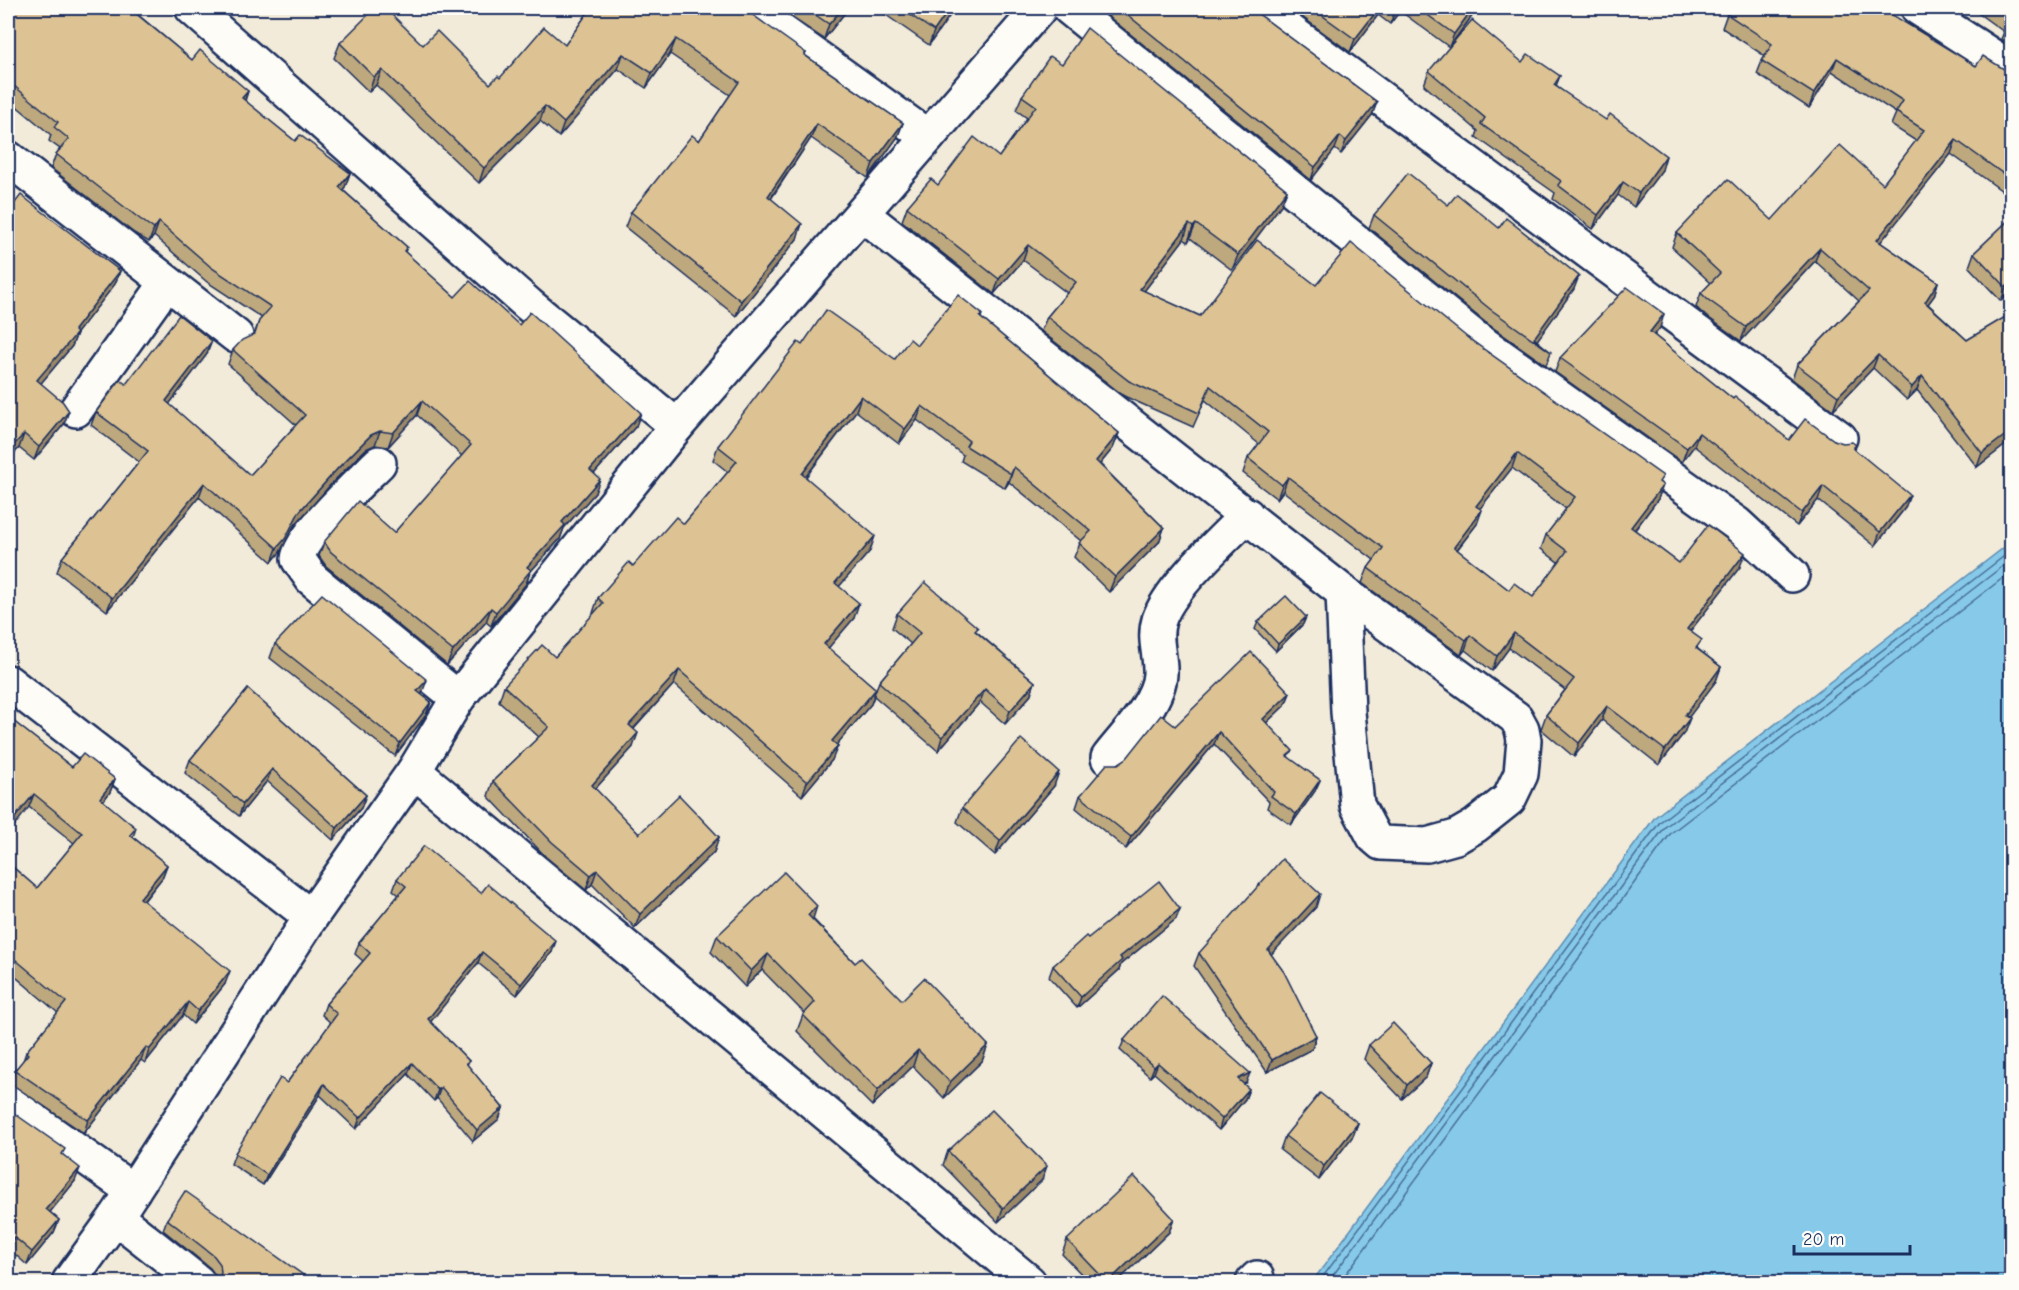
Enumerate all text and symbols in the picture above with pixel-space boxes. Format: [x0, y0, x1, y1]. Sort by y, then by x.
scale bar [1794, 1218, 1910, 1256]
text: 20 m [1803, 1229, 1844, 1250]

